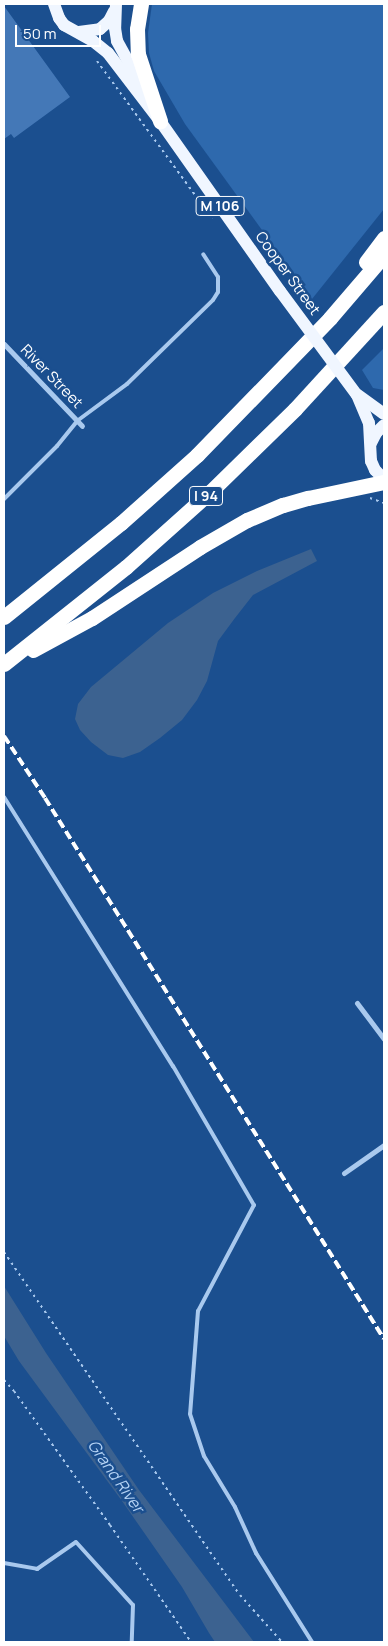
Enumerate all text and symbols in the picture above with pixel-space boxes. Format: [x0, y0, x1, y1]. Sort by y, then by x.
scale bar [18, 15, 104, 47]
text: 50 m [23, 23, 57, 44]
road number: M 106 [195, 195, 245, 218]
street label: Cooper Street [252, 228, 324, 318]
street label: River Street [17, 340, 87, 412]
road number: I 94 [188, 484, 224, 508]
water label: Grand River [84, 1436, 148, 1516]

